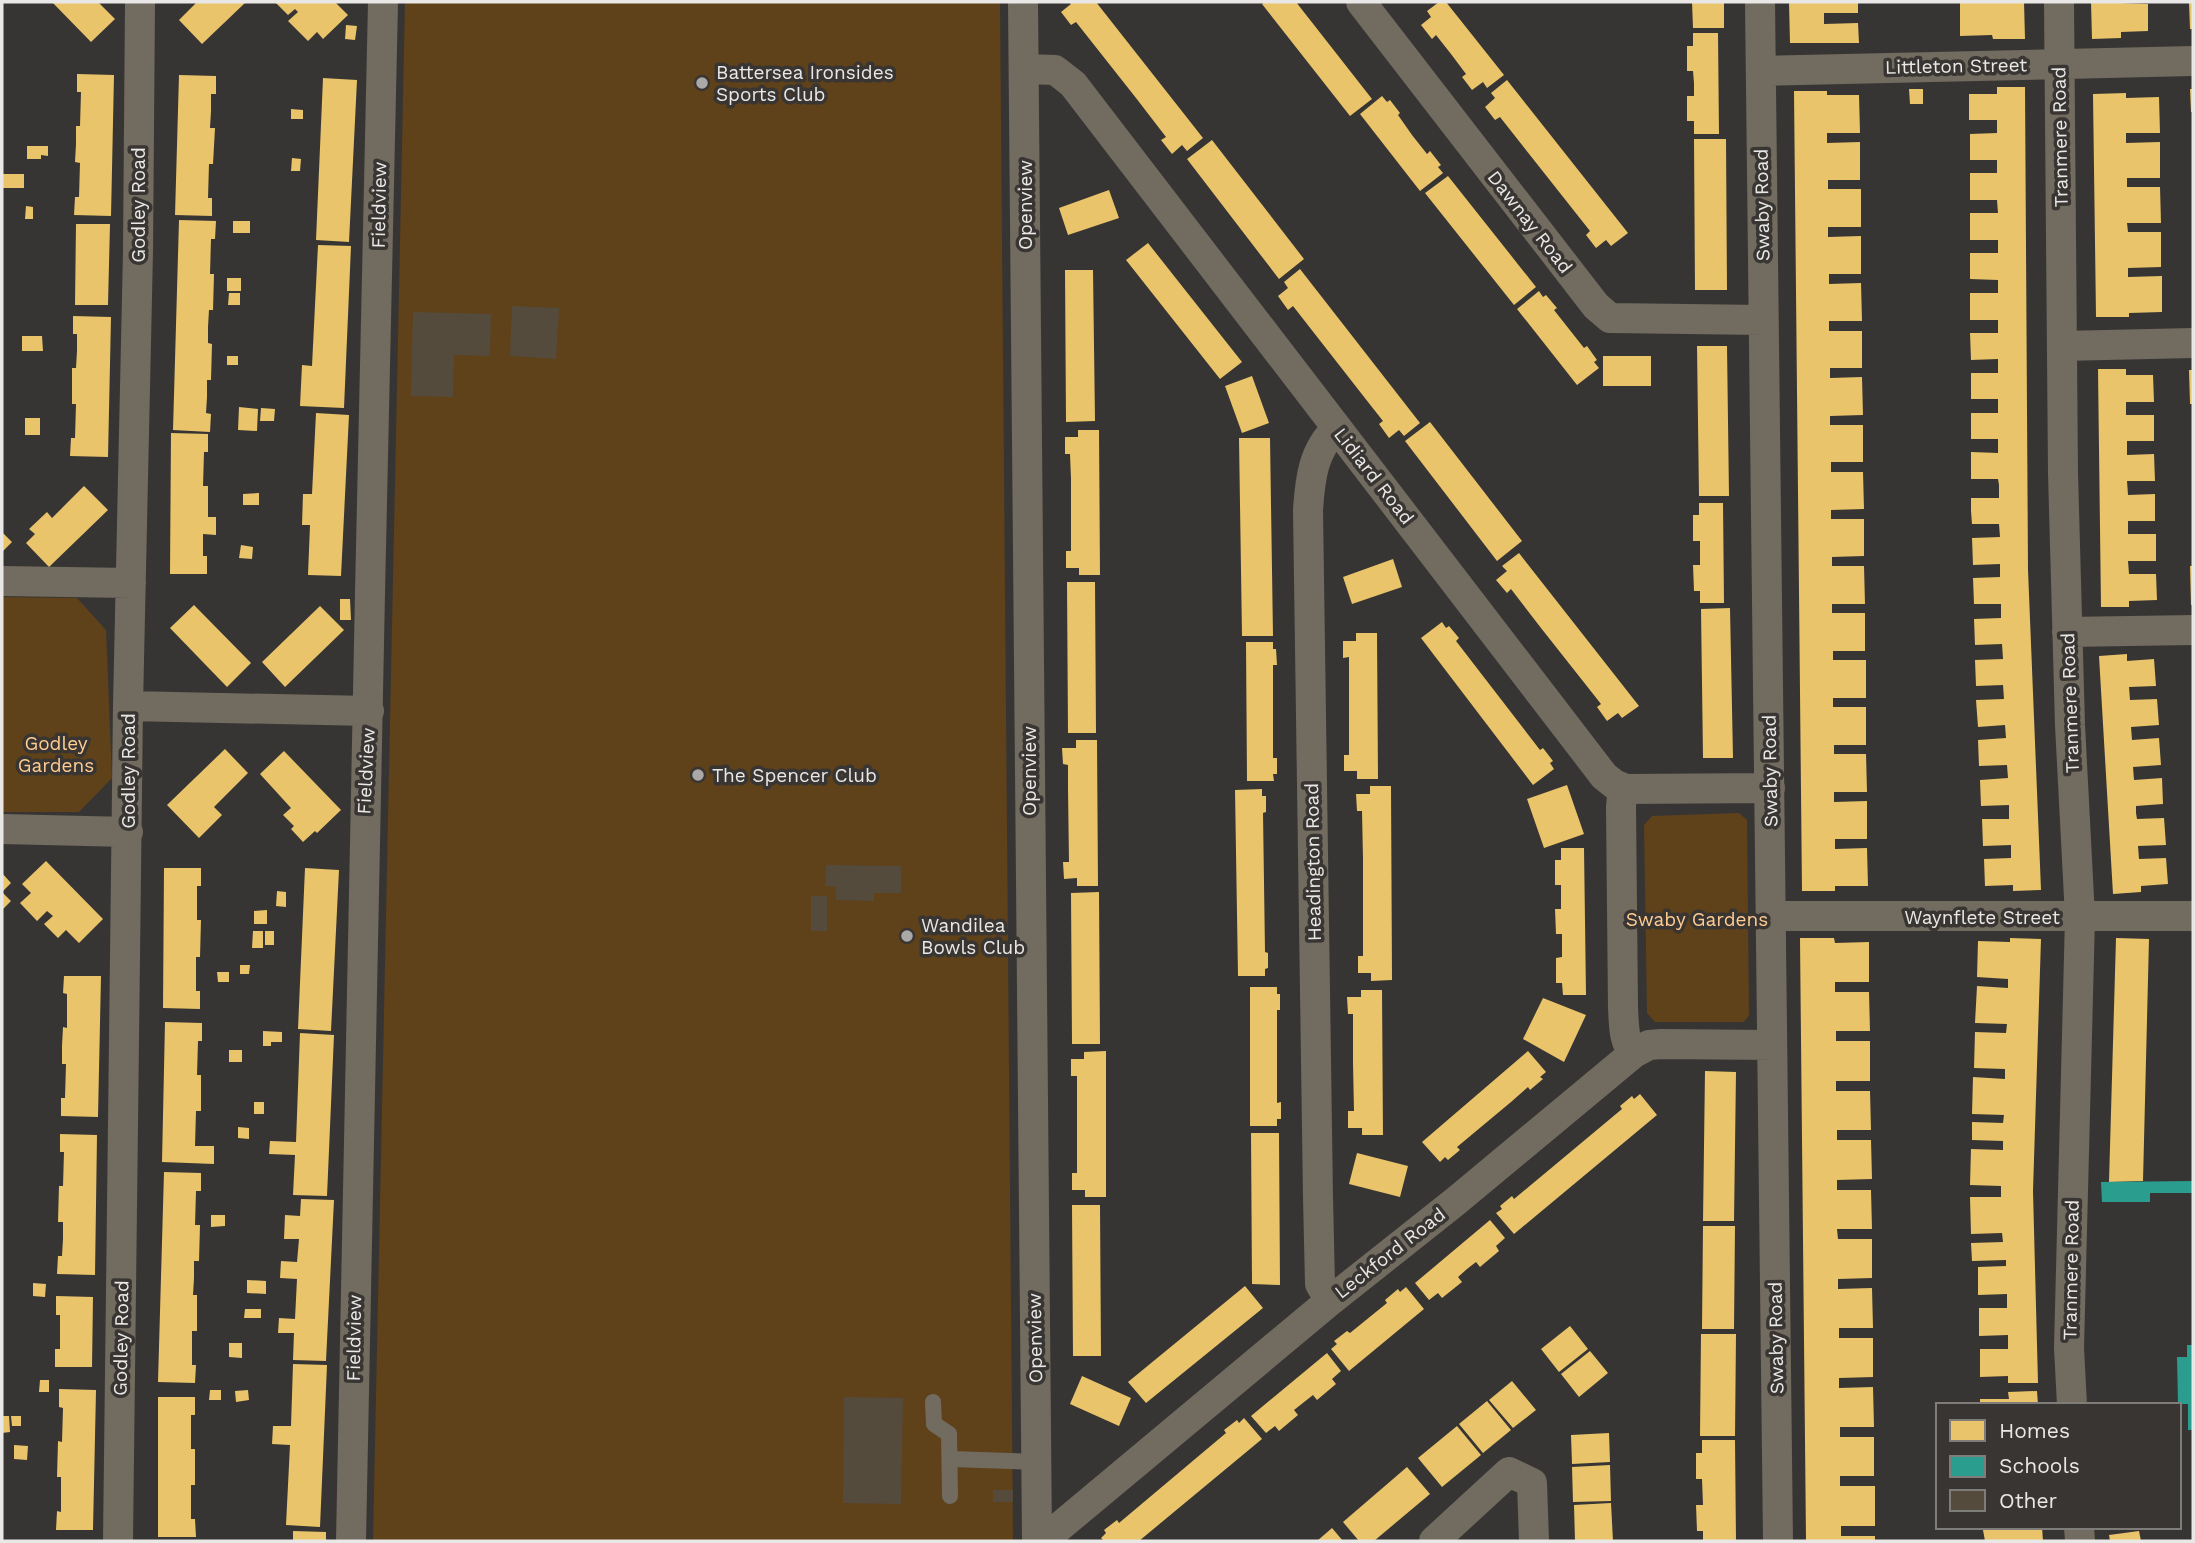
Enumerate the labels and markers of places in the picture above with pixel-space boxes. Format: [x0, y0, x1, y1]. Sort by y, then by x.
place label: Battersea Ironsides Sports Club [716, 61, 894, 106]
marker: Battersea Ironsides Sports Club [694, 75, 710, 91]
place label: The Spencer Club [712, 764, 877, 787]
marker: The Spencer Club [690, 767, 706, 783]
place label: Wandilea Bowls Club [921, 914, 1025, 959]
marker: Wandilea Bowls Club [899, 928, 915, 944]

